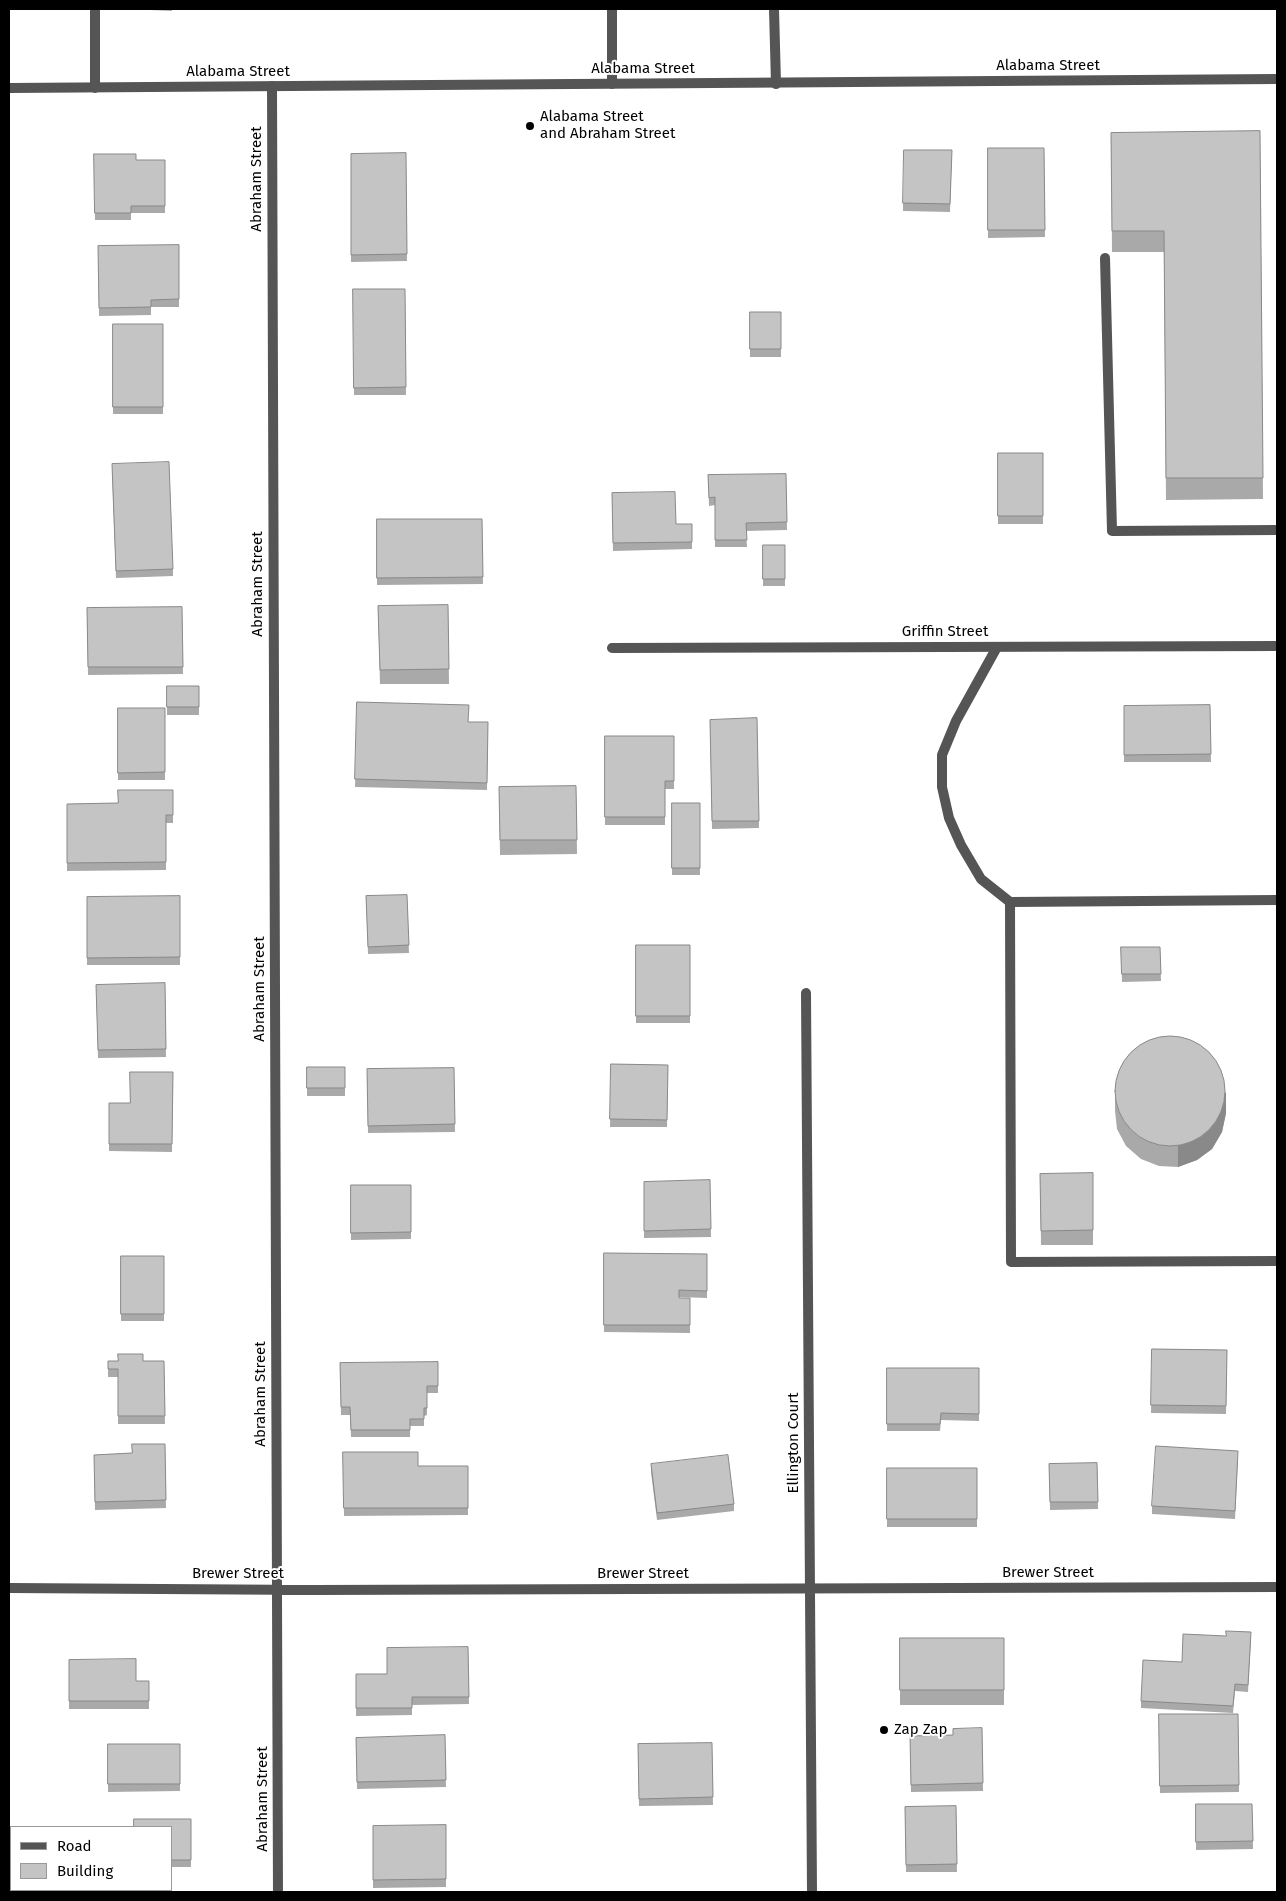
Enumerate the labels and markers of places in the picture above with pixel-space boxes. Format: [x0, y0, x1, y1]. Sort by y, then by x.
place label: Alabama Street and Abraham Street [540, 108, 675, 143]
marker: Alabama Street and Abraham Street [524, 120, 536, 132]
place label: Zap Zap [894, 1721, 947, 1739]
marker: Zap Zap [878, 1724, 890, 1736]

